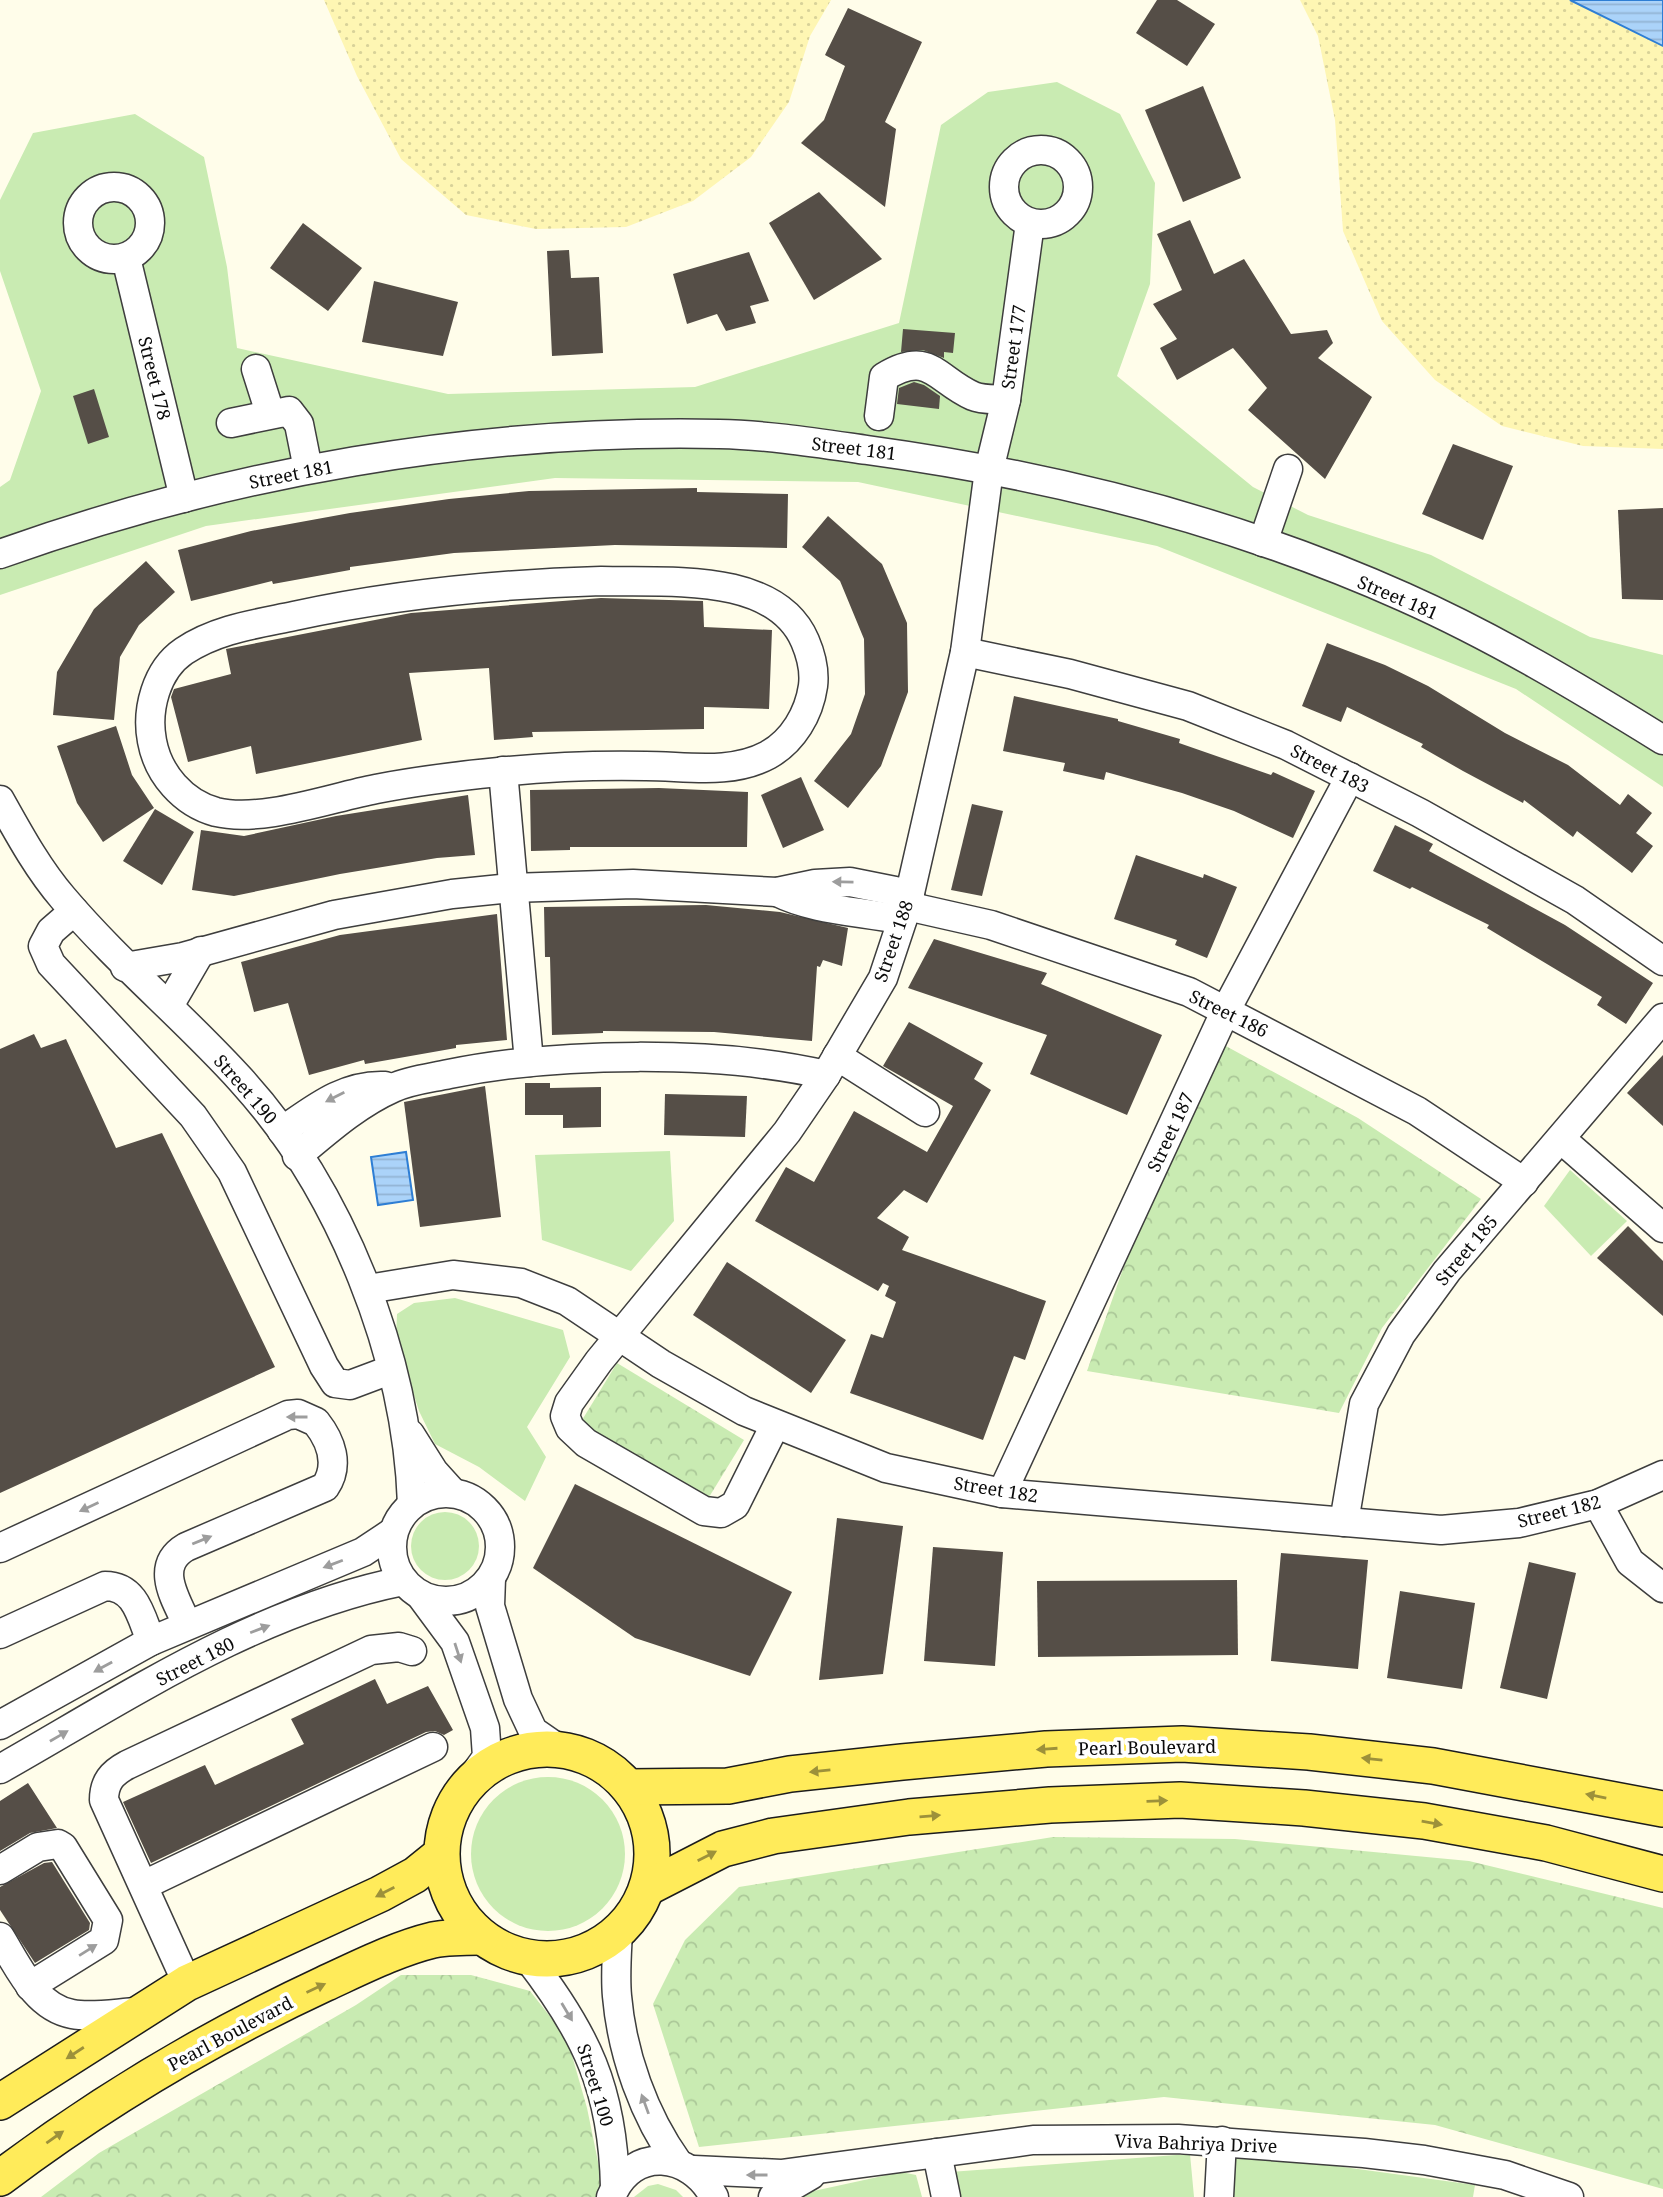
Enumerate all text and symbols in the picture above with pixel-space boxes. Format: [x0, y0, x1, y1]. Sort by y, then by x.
street label: Street 177 [995, 303, 1031, 391]
street label: Street 178 [133, 334, 177, 422]
street label: Street 181 [810, 431, 898, 465]
street label: Street 181 [247, 454, 335, 494]
street label: Street 181 [1354, 569, 1442, 625]
street label: Street 183 [1287, 738, 1373, 798]
one-way arrow [832, 876, 854, 888]
street label: Street 188 [868, 897, 918, 985]
street label: Street 186 [1186, 984, 1272, 1042]
street label: Street 190 [209, 1049, 283, 1129]
street label: Street 187 [1141, 1088, 1199, 1176]
one-way arrow [325, 1091, 345, 1102]
street label: Street 185 [1429, 1210, 1503, 1290]
one-way arrow [285, 1411, 307, 1423]
street label: Street 182 [952, 1470, 1040, 1508]
street label: Street 182 [1515, 1489, 1603, 1533]
one-way arrow [79, 1501, 99, 1513]
one-way arrow [191, 1535, 212, 1546]
one-way arrow [322, 1558, 343, 1569]
one-way arrow [250, 1624, 271, 1635]
street label: Street 180 [152, 1631, 238, 1691]
one-way arrow [453, 1642, 464, 1663]
one-way arrow [94, 1661, 113, 1673]
one-way arrow [50, 1730, 69, 1742]
street label: Pearl Boulevard [1078, 1734, 1216, 1760]
one-way arrow [1036, 1744, 1058, 1755]
one-way arrow [1360, 1753, 1382, 1764]
one-way arrow [809, 1765, 831, 1776]
one-way arrow [1585, 1790, 1607, 1801]
one-way arrow [1146, 1795, 1168, 1806]
one-way arrow [919, 1810, 941, 1821]
one-way arrow [1421, 1817, 1443, 1828]
one-way arrow [697, 1851, 717, 1862]
one-way arrow [374, 1885, 394, 1897]
one-way arrow [79, 1943, 98, 1956]
one-way arrow [306, 1982, 326, 1994]
street label: Pearl Boulevard [163, 1990, 297, 2076]
one-way arrow [561, 2002, 574, 2021]
street label: Street 100 [572, 2041, 620, 2129]
one-way arrow [65, 2046, 84, 2059]
one-way arrow [639, 2093, 650, 2114]
street label: Viva Bahriya Drive [1114, 2128, 1278, 2158]
one-way arrow [46, 2130, 64, 2144]
one-way arrow [746, 2169, 768, 2181]

